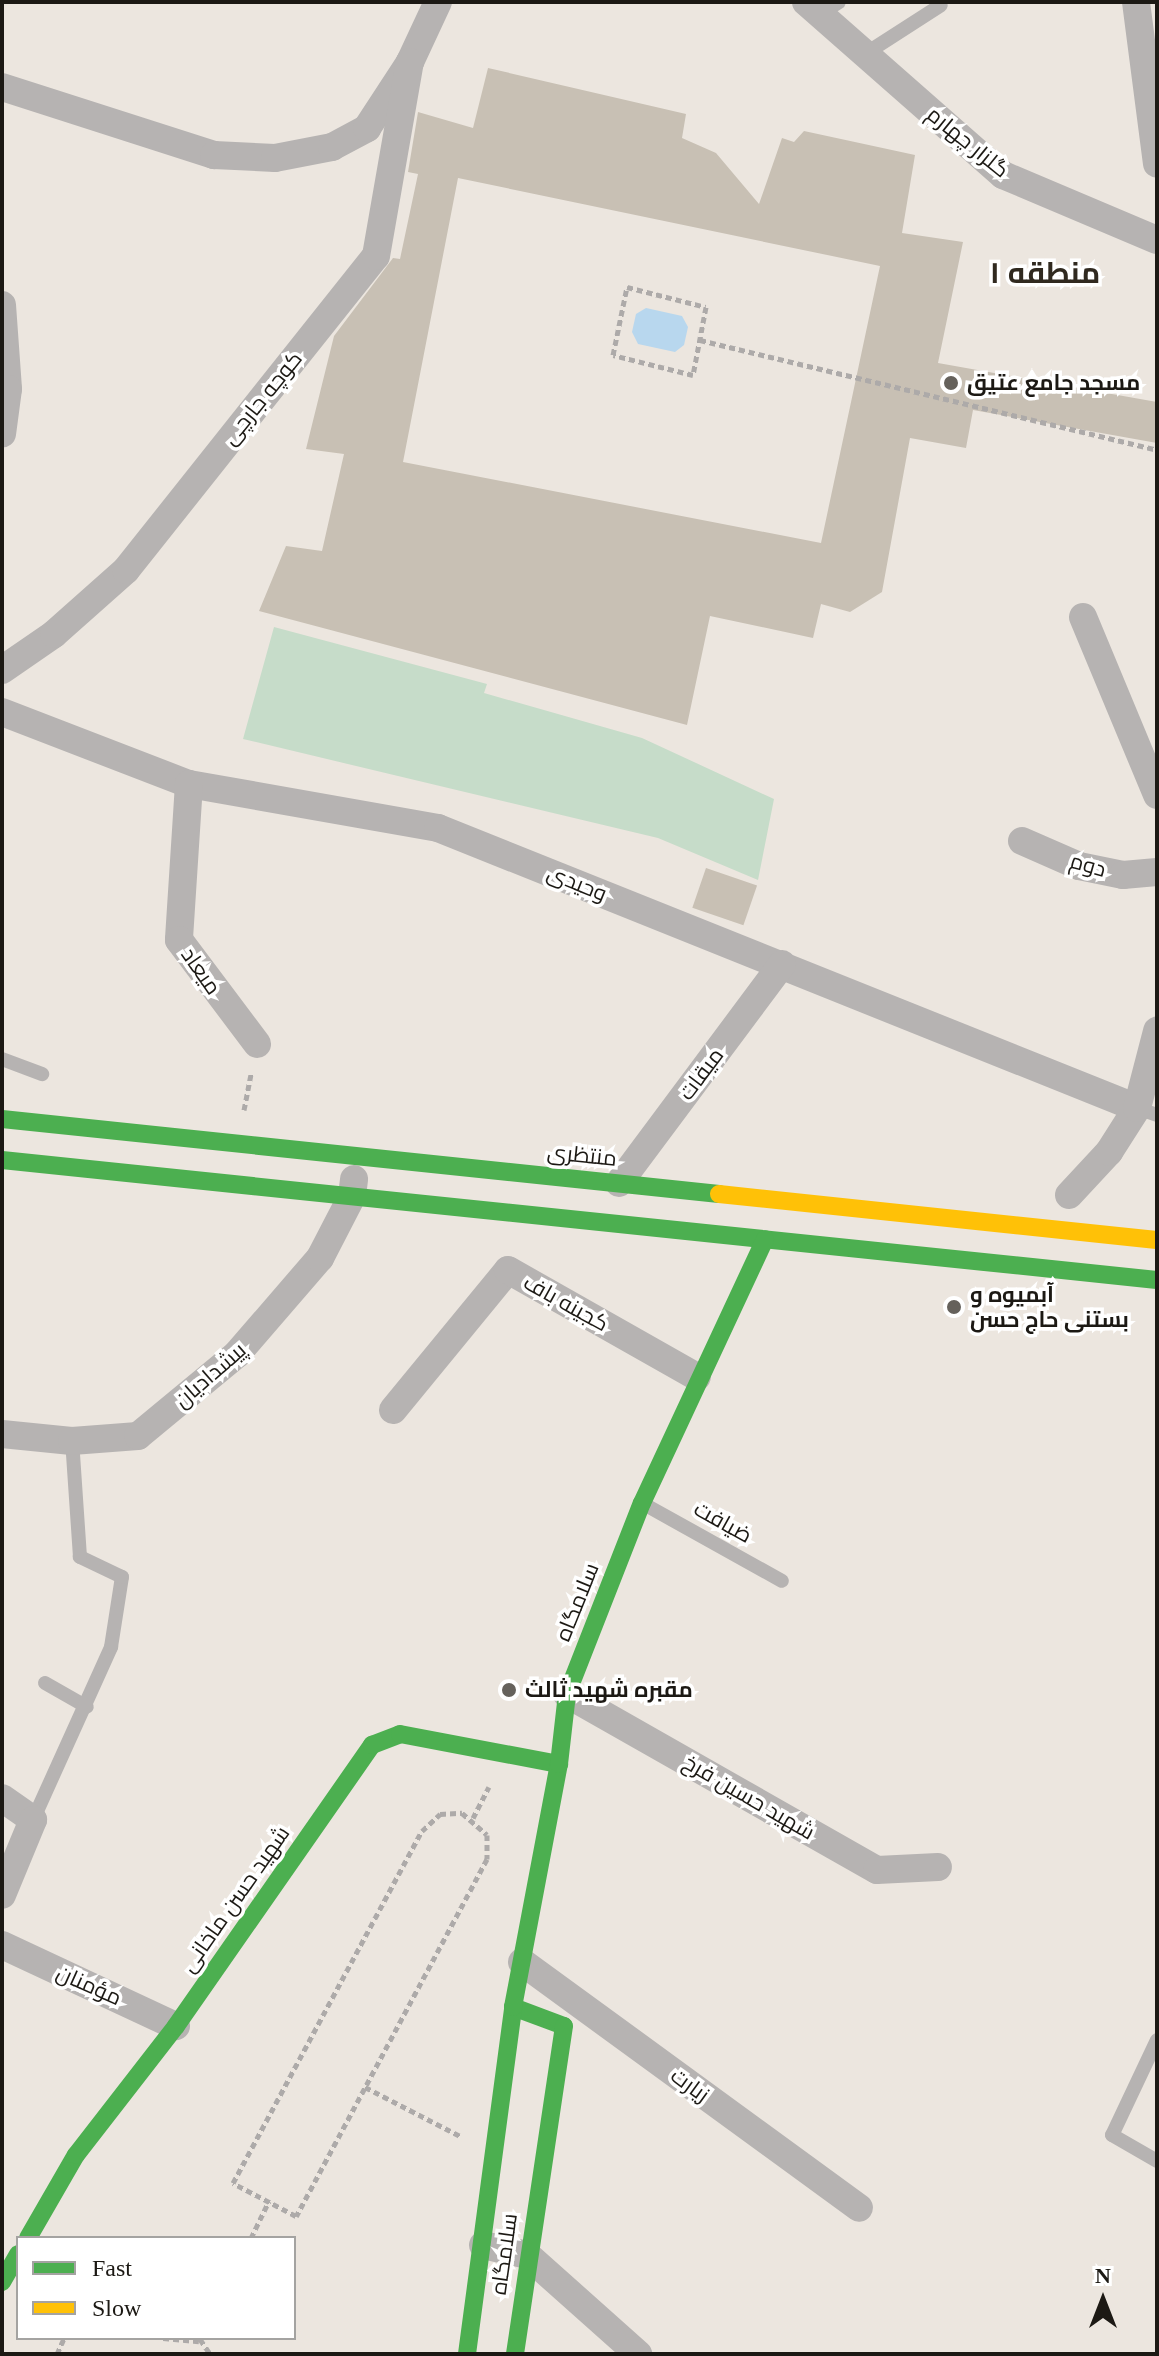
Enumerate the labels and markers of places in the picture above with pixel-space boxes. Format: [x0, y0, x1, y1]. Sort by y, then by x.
place label: مسجد جامع عتیق [967, 370, 1140, 396]
marker: مسجد جامع عتیق [942, 374, 960, 392]
place label: آبمیوه و بستنی حاج حسن [970, 1281, 1129, 1332]
marker: آبمیوه و بستنی حاج حسن [945, 1298, 963, 1316]
place label: مقبره شهید ثالث [525, 1677, 693, 1703]
marker: مقبره شهید ثالث [500, 1681, 518, 1699]

